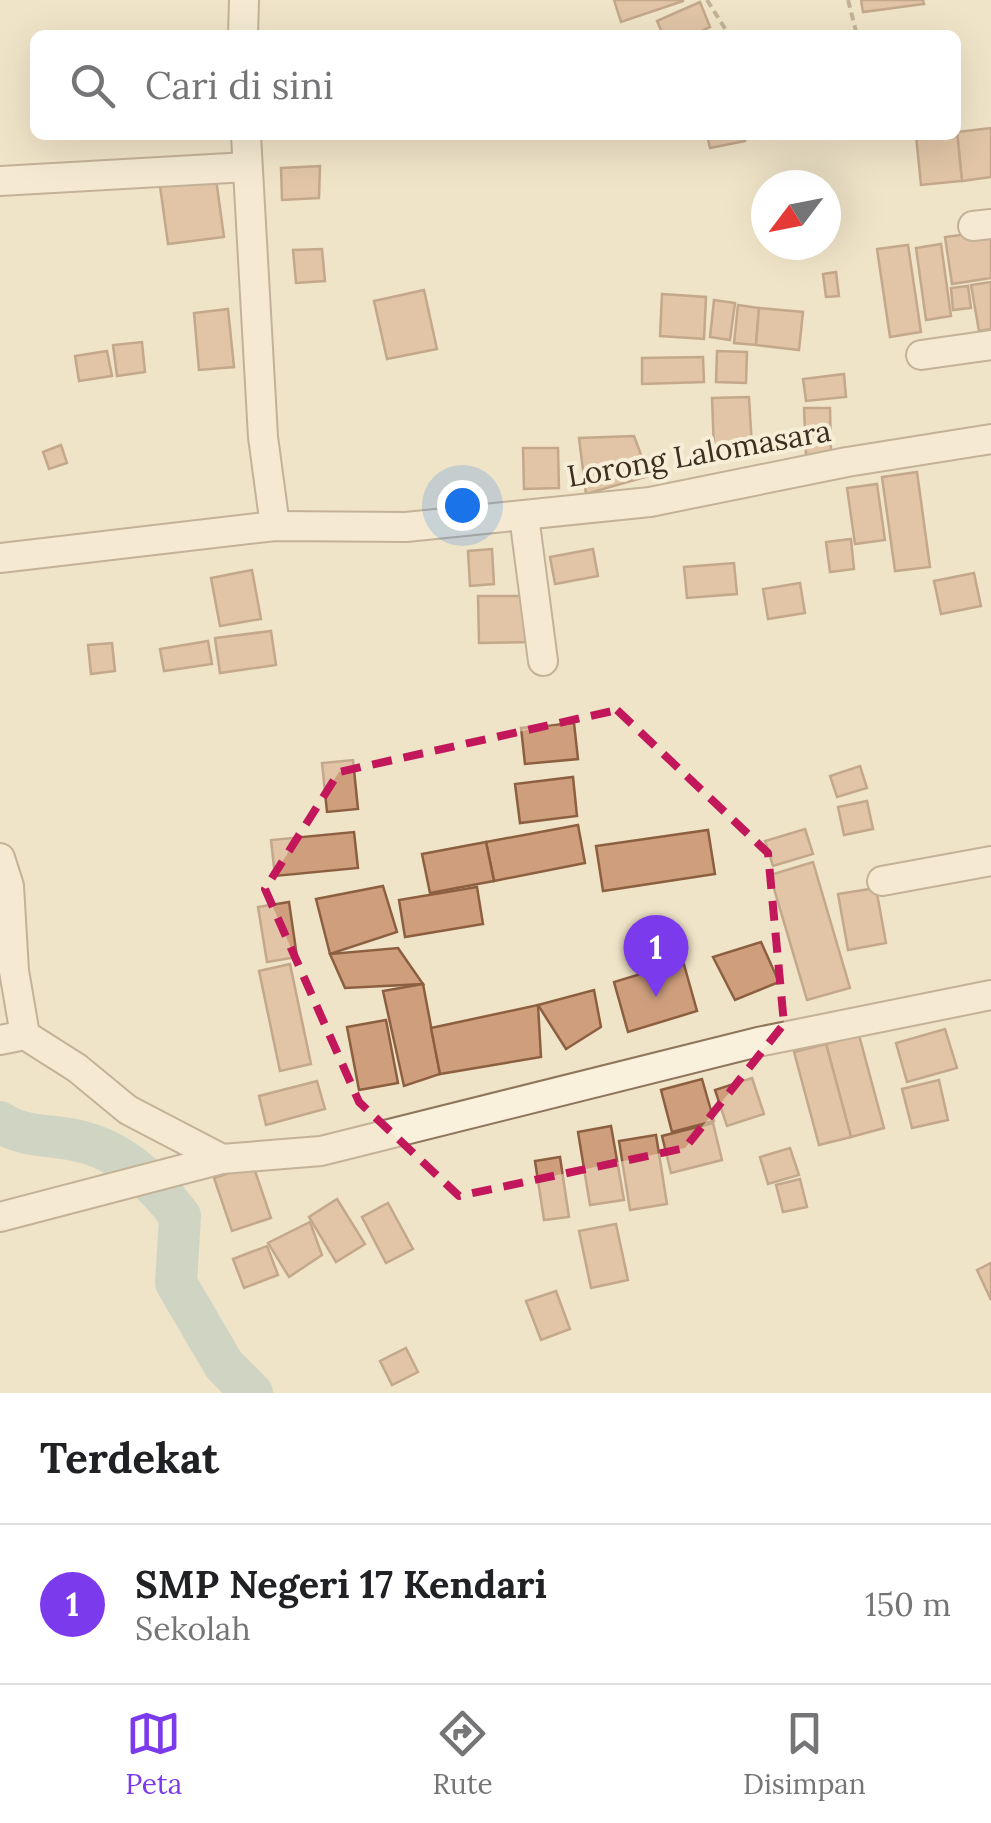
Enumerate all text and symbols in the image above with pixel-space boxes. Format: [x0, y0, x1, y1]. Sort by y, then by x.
search box [30, 30, 961, 140]
icon: search [65, 58, 120, 113]
text: Cari di sini [145, 61, 334, 109]
north arrow [751, 170, 841, 260]
street label: Lorong Lalomasara [564, 411, 834, 496]
your location [437, 480, 488, 531]
pin: 1 [624, 914, 688, 997]
text: Terdekat [40, 1431, 219, 1485]
text: SMP Negeri 17 Kendari [135, 1560, 547, 1608]
text: 1 [66, 1584, 79, 1625]
text: 150 m [865, 1584, 951, 1625]
text: Sekolah [135, 1608, 251, 1649]
tab: Peta [125, 1706, 182, 1802]
tab: Rute [432, 1706, 493, 1802]
tab: Disimpan [743, 1706, 866, 1802]

